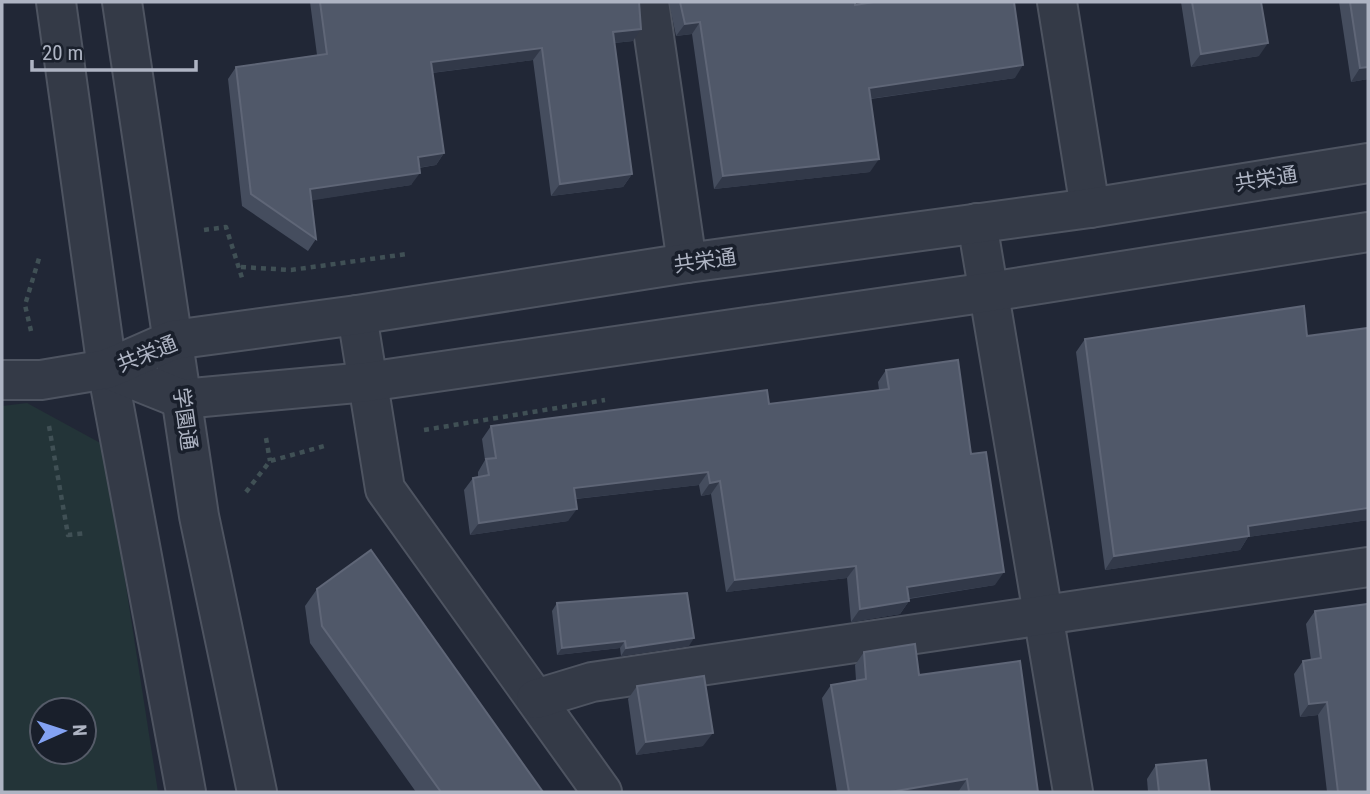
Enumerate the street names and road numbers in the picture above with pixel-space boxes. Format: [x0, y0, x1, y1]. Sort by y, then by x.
street label: 共栄通 [1233, 162, 1299, 196]
street label: 共栄通 [672, 245, 738, 277]
street label: 共栄通 [113, 331, 181, 377]
street label: 学園通 [169, 386, 201, 452]

